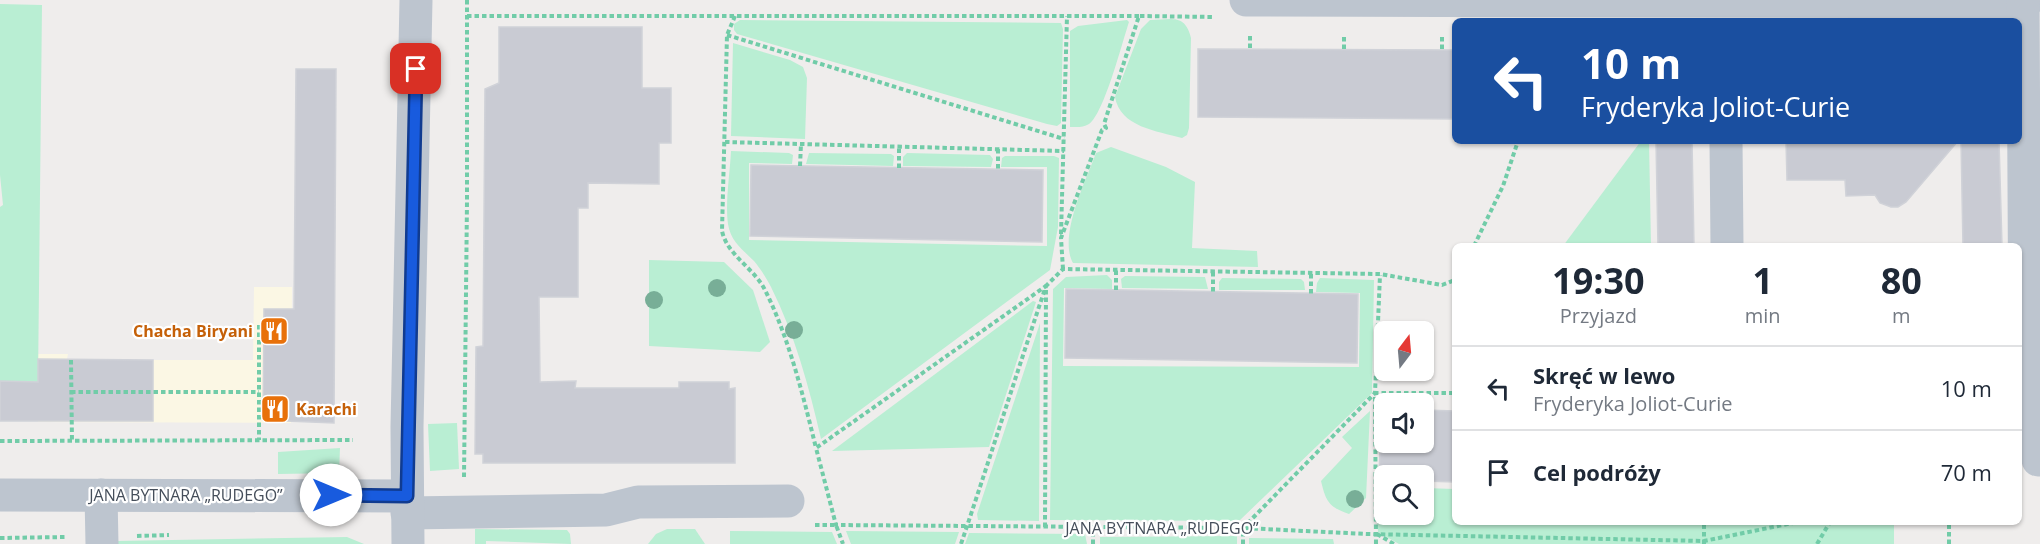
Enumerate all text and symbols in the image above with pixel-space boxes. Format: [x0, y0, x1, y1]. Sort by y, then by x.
text: 10 m [1581, 34, 1681, 91]
icon: left [1482, 42, 1560, 120]
pin [390, 43, 441, 94]
icon: arrive [399, 52, 432, 85]
text: Fryderyka Joliot-Curie [1581, 88, 1850, 125]
text: 19:30 [1552, 256, 1645, 305]
text: 1 [1752, 256, 1773, 305]
text: 80 [1881, 256, 1922, 305]
text: Przyjazd [1560, 302, 1637, 329]
text: min [1745, 302, 1781, 329]
text: m [1892, 302, 1911, 329]
restaurant icon: Chacha Biryani [258, 315, 290, 347]
place label: Chacha Biryani [133, 320, 253, 342]
north arrow [1374, 321, 1434, 381]
map controls [1374, 321, 1434, 525]
text: Skręć w lewo [1533, 360, 1675, 390]
icon: left [1482, 372, 1515, 405]
text: 10 m [1941, 373, 1992, 403]
text: Fryderyka Joliot-Curie [1533, 390, 1732, 417]
restaurant icon: Karachi [259, 393, 291, 425]
button: sound [1374, 393, 1434, 453]
place label: Karachi [296, 398, 357, 420]
icon: arrive [1482, 456, 1515, 489]
text: Cel podróży [1533, 457, 1661, 487]
text: 70 m [1941, 457, 1992, 487]
position arrow [299, 463, 363, 527]
button: search [1374, 465, 1434, 525]
street label: JANA BYTNARA „RUDEGO” [87, 484, 283, 506]
street label: JANA BYTNARA „RUDEGO” [1063, 517, 1259, 539]

